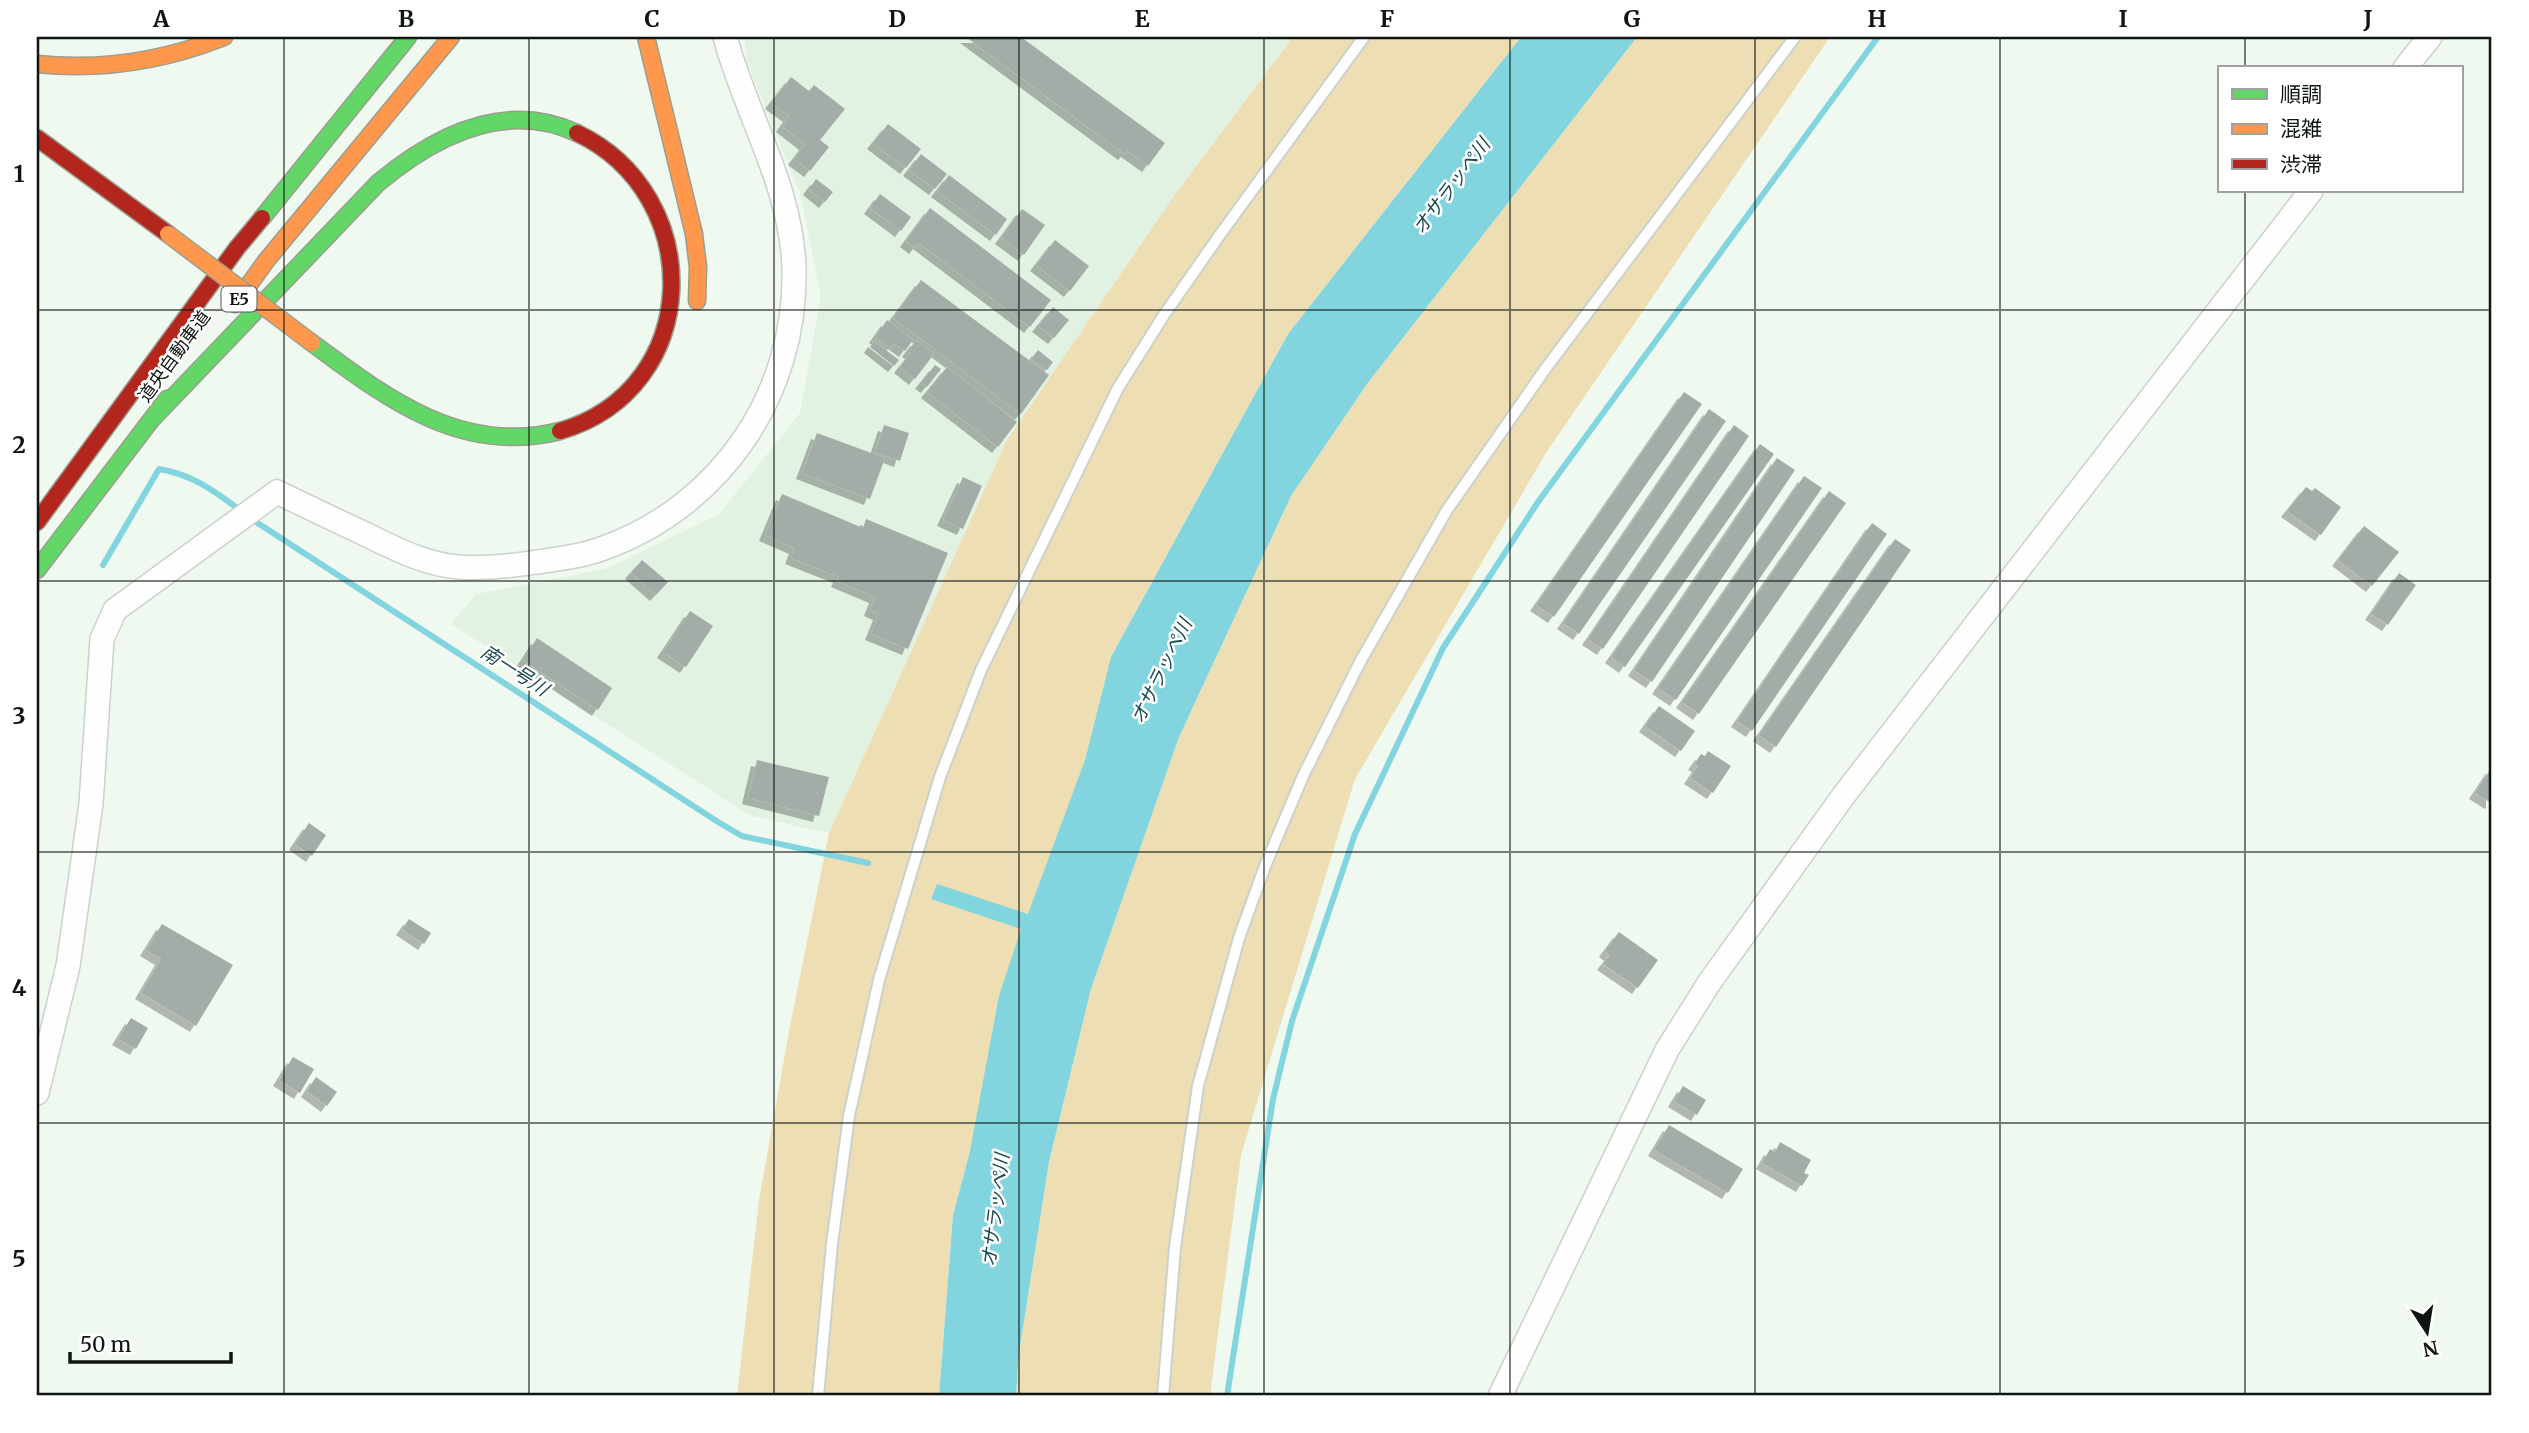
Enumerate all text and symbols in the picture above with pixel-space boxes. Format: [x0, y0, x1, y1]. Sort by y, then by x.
text: A [152, 4, 170, 33]
text: B [398, 4, 414, 33]
text: C [644, 4, 660, 33]
text: D [888, 4, 906, 33]
text: E [1134, 4, 1150, 33]
text: F [1380, 4, 1394, 33]
text: G [1624, 4, 1641, 33]
text: H [1868, 4, 1887, 33]
text: I [2118, 4, 2128, 33]
text: J [2362, 4, 2373, 33]
legend [2218, 66, 2462, 192]
text: 順調 [2280, 81, 2322, 108]
text: 混雑 [2280, 115, 2322, 142]
water label: オサラッペ川 [1407, 132, 1496, 239]
text: 渋滞 [2280, 151, 2322, 178]
text: 1 [14, 159, 25, 188]
road number: E5 [222, 286, 256, 312]
street label: 道央自動車道 [133, 306, 215, 406]
text: 2 [12, 430, 26, 459]
water label: オサラッペ川 [1125, 613, 1198, 727]
water label: 南一号川 [477, 639, 555, 702]
text: 3 [12, 701, 26, 730]
text: 4 [12, 973, 27, 1002]
water label: オサラッペ川 [976, 1150, 1014, 1268]
text: 5 [12, 1244, 26, 1273]
north arrow [2392, 1296, 2462, 1366]
scale bar [70, 1321, 231, 1365]
text: 50 m [80, 1331, 131, 1358]
text: N [2421, 1335, 2440, 1362]

